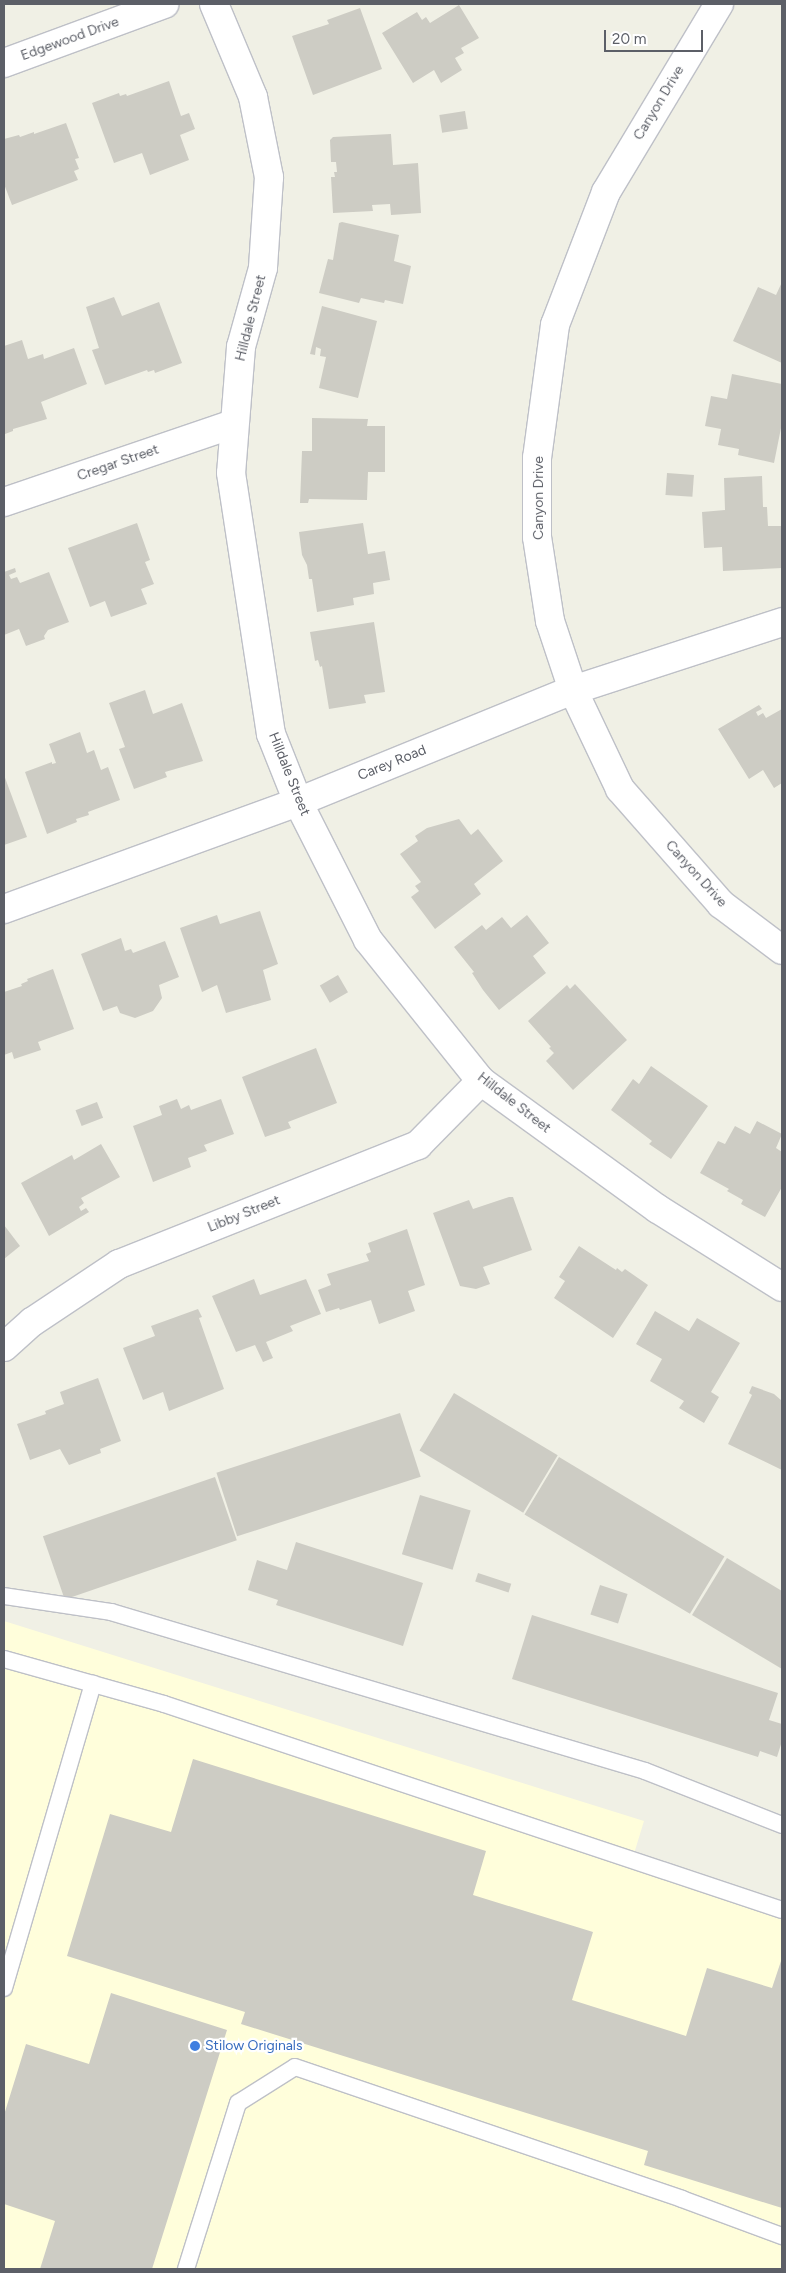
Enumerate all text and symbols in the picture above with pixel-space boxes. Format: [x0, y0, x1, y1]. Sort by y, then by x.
street label: Edgewood Drive [19, 13, 121, 65]
scale bar [606, 20, 705, 52]
text: 20 m [612, 30, 646, 48]
street label: Canyon Drive [630, 63, 688, 143]
street label: Hilldale Street [232, 273, 270, 363]
street label: Cregar Street [75, 441, 161, 485]
street label: Canyon Drive [531, 456, 547, 540]
street label: Hilldale Street [265, 730, 313, 818]
street label: Carey Road [355, 742, 429, 784]
street label: Canyon Drive [662, 837, 730, 911]
street label: Hilldale Street [474, 1069, 554, 1137]
street label: Libby Street [205, 1192, 283, 1236]
place label: Stilow Originals [205, 2038, 302, 2054]
marker: Stilow Originals [189, 2040, 201, 2052]

